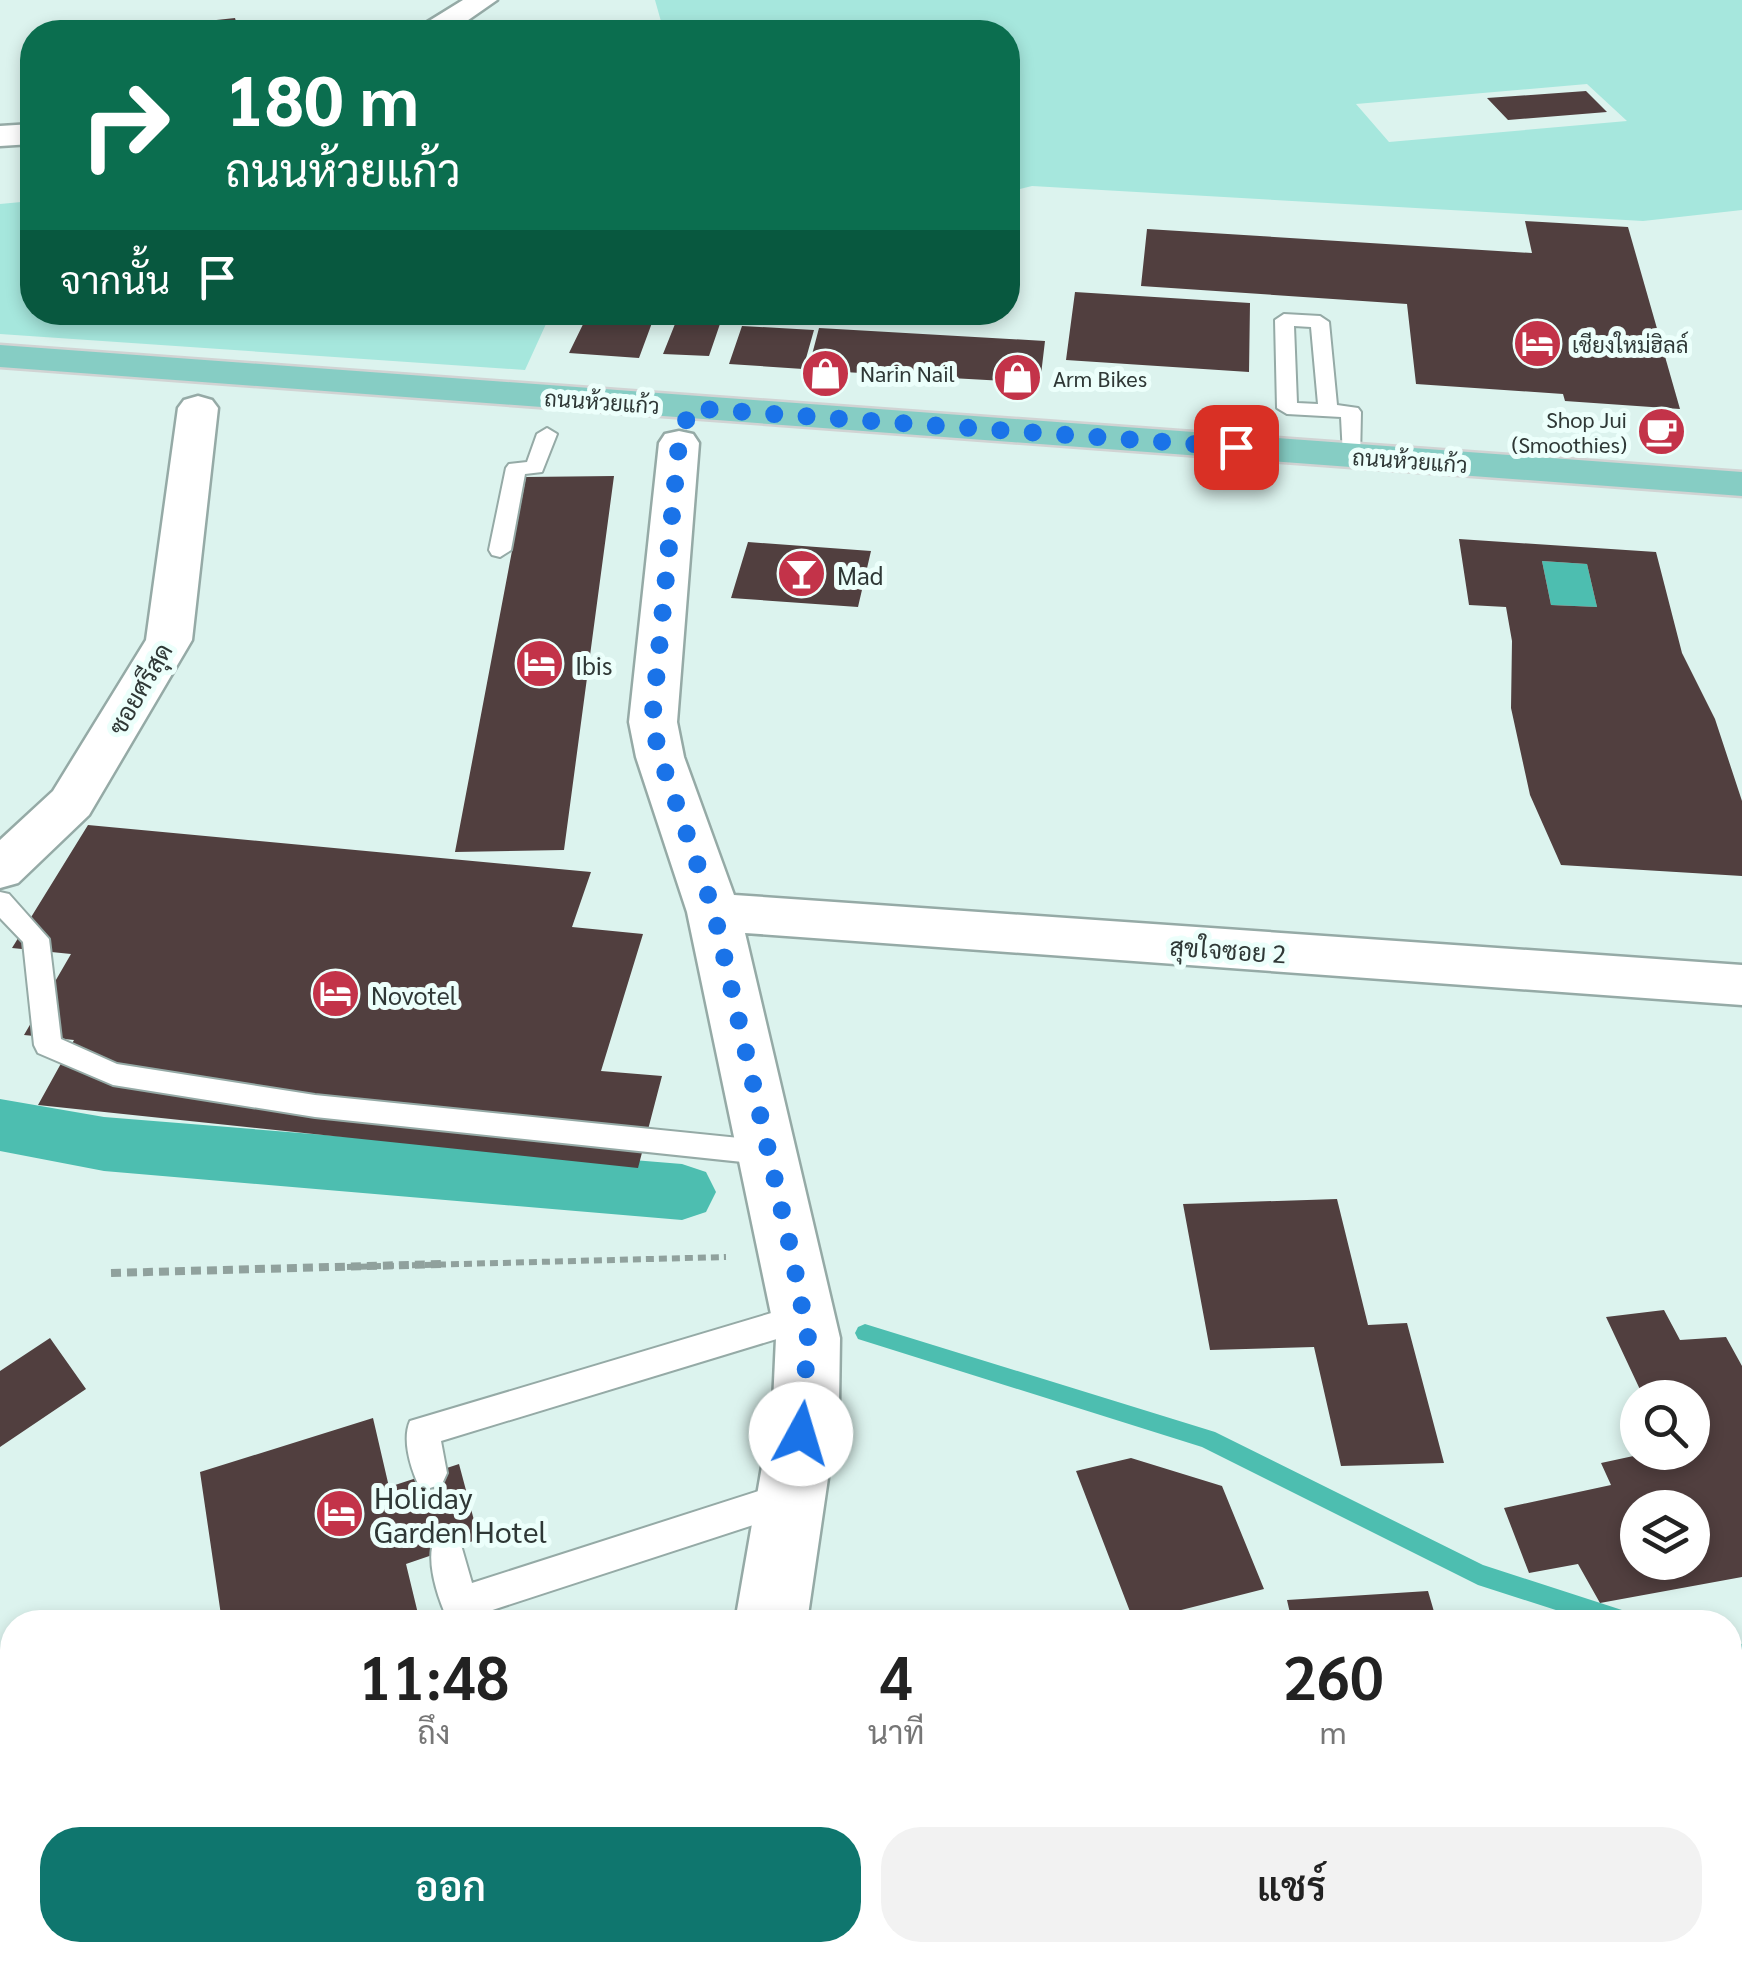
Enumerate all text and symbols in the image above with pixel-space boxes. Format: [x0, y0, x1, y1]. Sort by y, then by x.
text: 180 m [225, 51, 419, 142]
icon: right [60, 60, 190, 190]
text: ถนนห้วยแก้ว [225, 139, 461, 197]
icon: arrive [190, 250, 245, 305]
text: จากนั้น [60, 253, 170, 303]
hotel icon: เชียงใหม่ฮิลล์ [1511, 318, 1563, 370]
place label: เชียงใหม่ฮิลล์ [1572, 330, 1689, 358]
shop icon: Narin Nail [799, 347, 851, 399]
shop icon: Arm Bikes [992, 352, 1044, 404]
place label: Narin Nail [860, 359, 955, 387]
place label: Arm Bikes [1053, 364, 1147, 392]
street label: ถนนห้วยแก้ว [543, 383, 661, 419]
pin [1194, 405, 1279, 490]
place label: Shop Jui (Smoothies) [1511, 405, 1627, 458]
cafe icon: Shop Jui (Smoothies) [1636, 406, 1688, 458]
icon: arrive [1209, 420, 1264, 475]
street label: ถนนห้วยแก้ว [1351, 442, 1469, 478]
bar icon: Mad [776, 548, 828, 600]
place label: Mad [837, 558, 883, 591]
street label: ซอยศรีสุด [100, 636, 181, 741]
hotel icon: Ibis [514, 638, 566, 690]
place label: Ibis [575, 648, 612, 681]
street label: สุขใจซอย 2 [1168, 928, 1287, 973]
hotel icon: Novotel [310, 968, 362, 1020]
place label: Novotel [371, 978, 457, 1011]
map controls [1620, 1380, 1710, 1580]
button: search [1620, 1380, 1710, 1470]
position arrow [749, 1382, 853, 1486]
place label: Holiday Garden Hotel [374, 1477, 547, 1550]
hotel icon: Holiday Garden Hotel [313, 1487, 365, 1539]
button: layers [1620, 1490, 1710, 1580]
text: 11:48 [358, 1636, 509, 1714]
text: 4 [879, 1636, 913, 1714]
text: 260 [1283, 1636, 1384, 1714]
text: ถึง [417, 1710, 450, 1751]
text: นาที [868, 1710, 925, 1751]
text: m [1320, 1710, 1347, 1751]
button: ออก [40, 1827, 861, 1942]
button: แชร์ [881, 1827, 1702, 1942]

